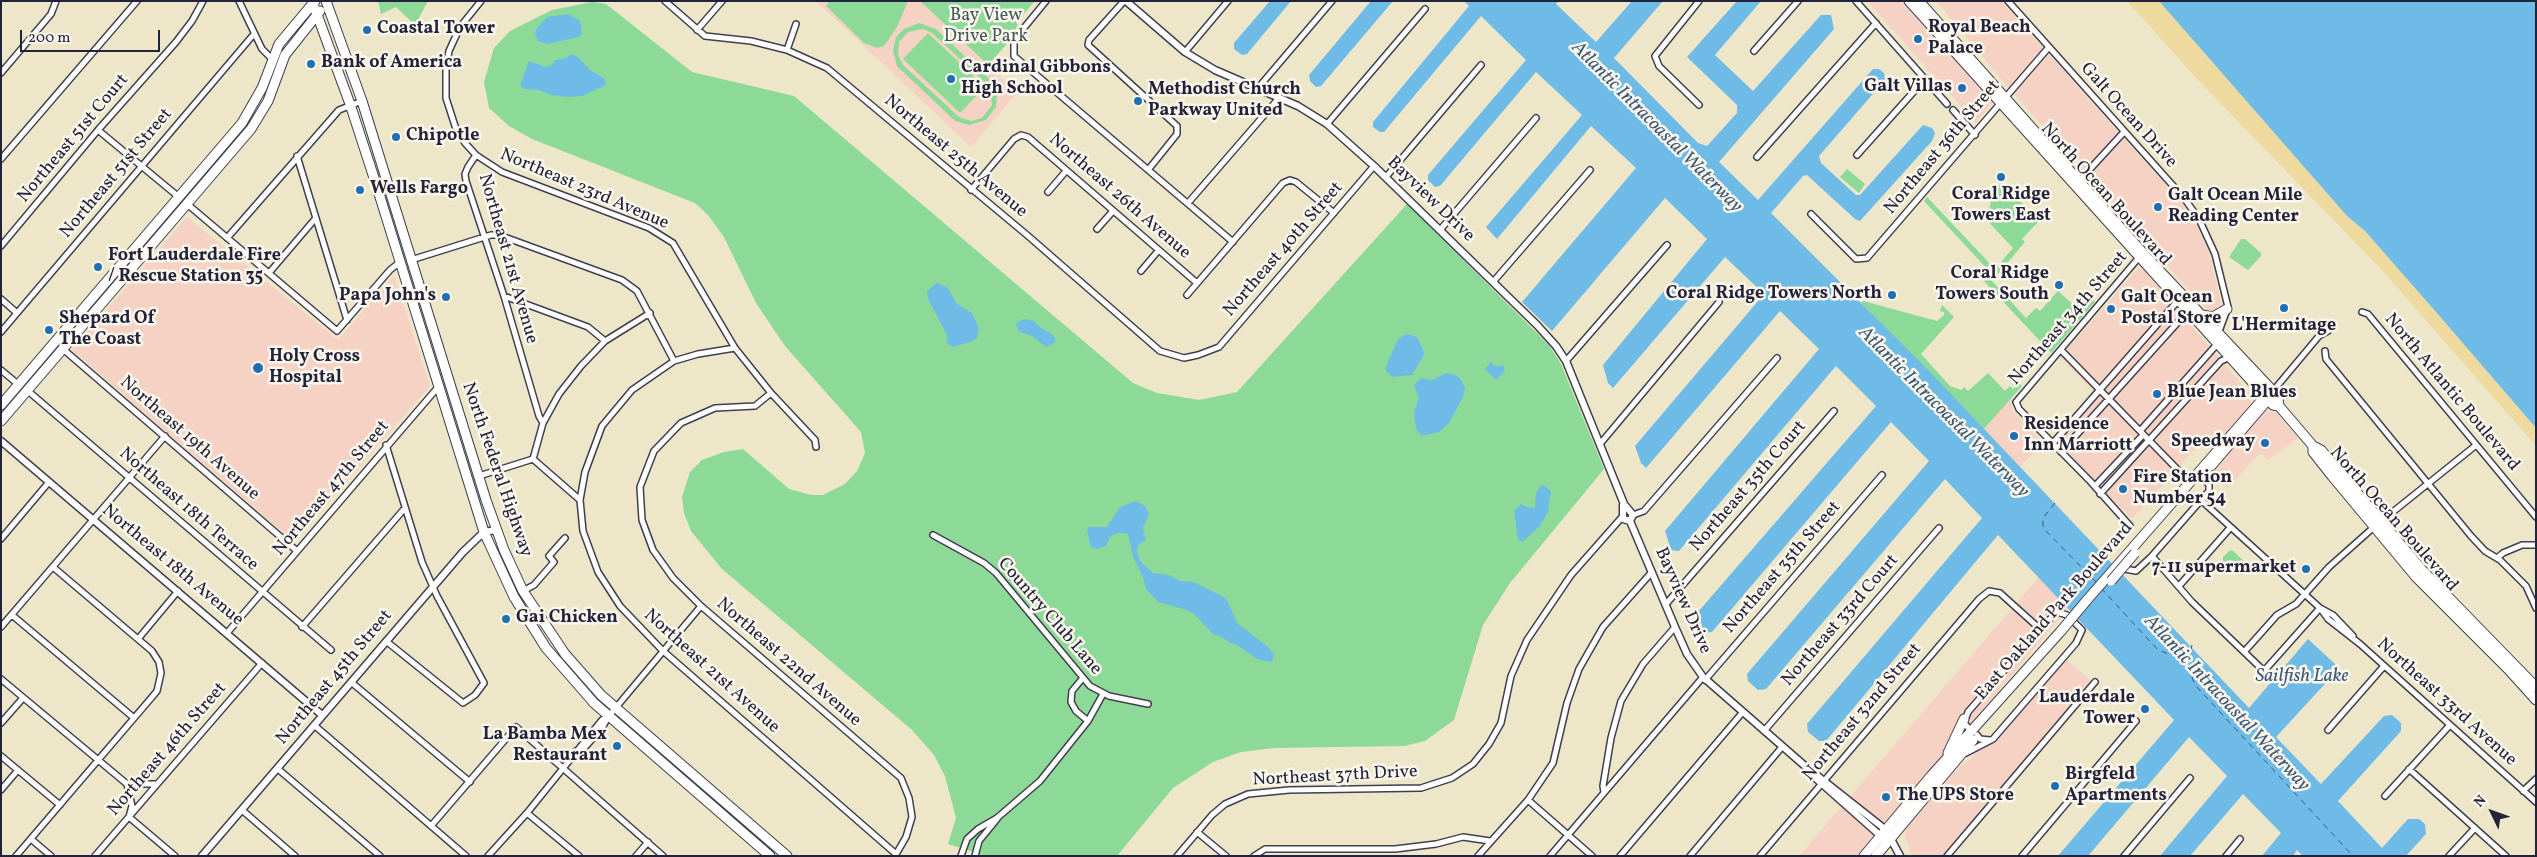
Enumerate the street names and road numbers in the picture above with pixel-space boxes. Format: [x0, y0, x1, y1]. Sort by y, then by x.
street label: Galt Ocean Drive [2075, 59, 2181, 173]
street label: Northeast 51st Court [14, 70, 134, 208]
street label: Northeast 36th Street [1880, 76, 2006, 220]
street label: Northeast 25th Avenue [879, 91, 1031, 223]
street label: Northeast 51st Street [56, 105, 178, 243]
street label: North Ocean Boulevard [2035, 119, 2175, 271]
street label: Northeast 26th Avenue [1044, 129, 1194, 265]
street label: Northeast 23rd Avenue [496, 145, 672, 235]
street label: Bayview Drive [1381, 153, 1479, 247]
street label: Northeast 21st Avenue [472, 172, 542, 346]
street label: Northeast 40th Street [1220, 178, 1348, 322]
street label: Northeast 34th Street [2005, 248, 2133, 390]
street label: North Atlantic Boulevard [2379, 310, 2523, 476]
street label: Northeast 19th Avenue [115, 372, 263, 506]
street label: North Federal Highway [456, 380, 536, 560]
street label: Northeast 47th Street [269, 417, 395, 561]
street label: Northeast 35th Court [1686, 417, 1812, 557]
street label: North Ocean Boulevard [2324, 443, 2462, 597]
street label: Northeast 18th Terrace [114, 444, 262, 576]
street label: Northeast 35th Street [1720, 497, 1846, 639]
street label: Northeast 18th Avenue [97, 500, 247, 632]
street label: East Oakland Park Boulevard [1972, 518, 2138, 706]
street label: Bayview Drive [1649, 544, 1715, 658]
street label: Northeast 33rd Court [1778, 551, 1904, 691]
street label: Country Club Lane [992, 554, 1106, 680]
street label: Northeast 22nd Avenue [711, 594, 865, 732]
street label: Northeast 21st Avenue [638, 605, 784, 739]
street label: Northeast 45th Street [272, 606, 398, 750]
street label: Northeast 33rd Avenue [2371, 634, 2521, 772]
street label: Northeast 32nd Street [1799, 640, 1927, 786]
street label: Northeast 46th Street [104, 679, 232, 821]
street label: Northeast 37th Drive [1252, 762, 1418, 792]

